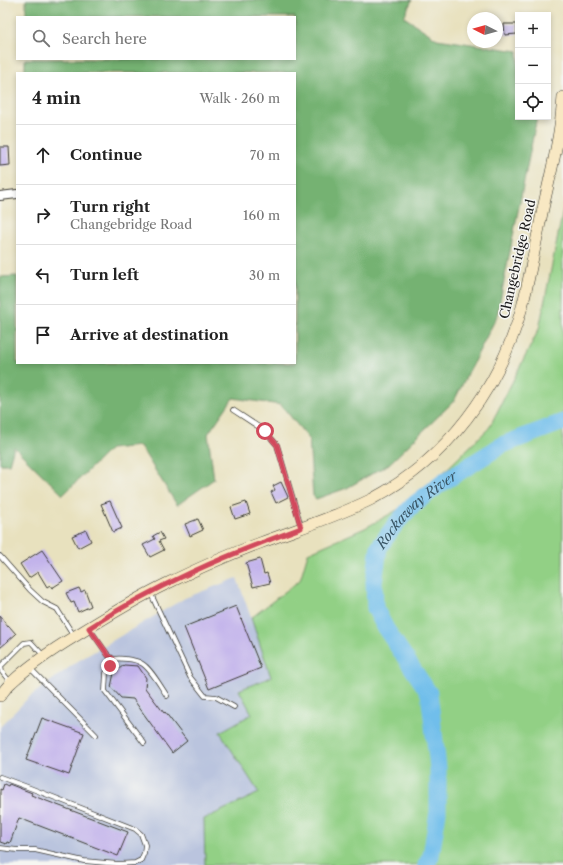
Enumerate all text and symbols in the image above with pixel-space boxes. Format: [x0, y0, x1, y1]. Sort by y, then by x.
north arrow [467, 12, 503, 48]
map controls [515, 12, 551, 120]
button: + [515, 12, 551, 48]
search box [16, 16, 296, 60]
icon: search [30, 27, 52, 49]
text: Search here [62, 29, 147, 48]
button: − [515, 48, 551, 84]
button: locate [515, 84, 551, 120]
text: 4 min [32, 88, 81, 108]
text: Walk · 260 m [199, 90, 280, 106]
icon: ahead [32, 144, 54, 166]
text: Continue [70, 145, 142, 164]
text: 70 m [250, 147, 280, 163]
text: Turn right [70, 197, 150, 216]
street label: Changebridge Road [495, 198, 539, 320]
icon: right [32, 204, 54, 226]
text: 160 m [243, 207, 280, 223]
text: Changebridge Road [70, 216, 192, 232]
icon: left [32, 264, 54, 286]
text: Turn left [70, 265, 139, 284]
text: 30 m [249, 267, 280, 283]
icon: arrive [32, 324, 54, 346]
text: Arrive at destination [70, 325, 229, 344]
route start [256, 422, 274, 440]
water label: Rockaway River [371, 466, 462, 553]
route end [101, 657, 119, 675]

